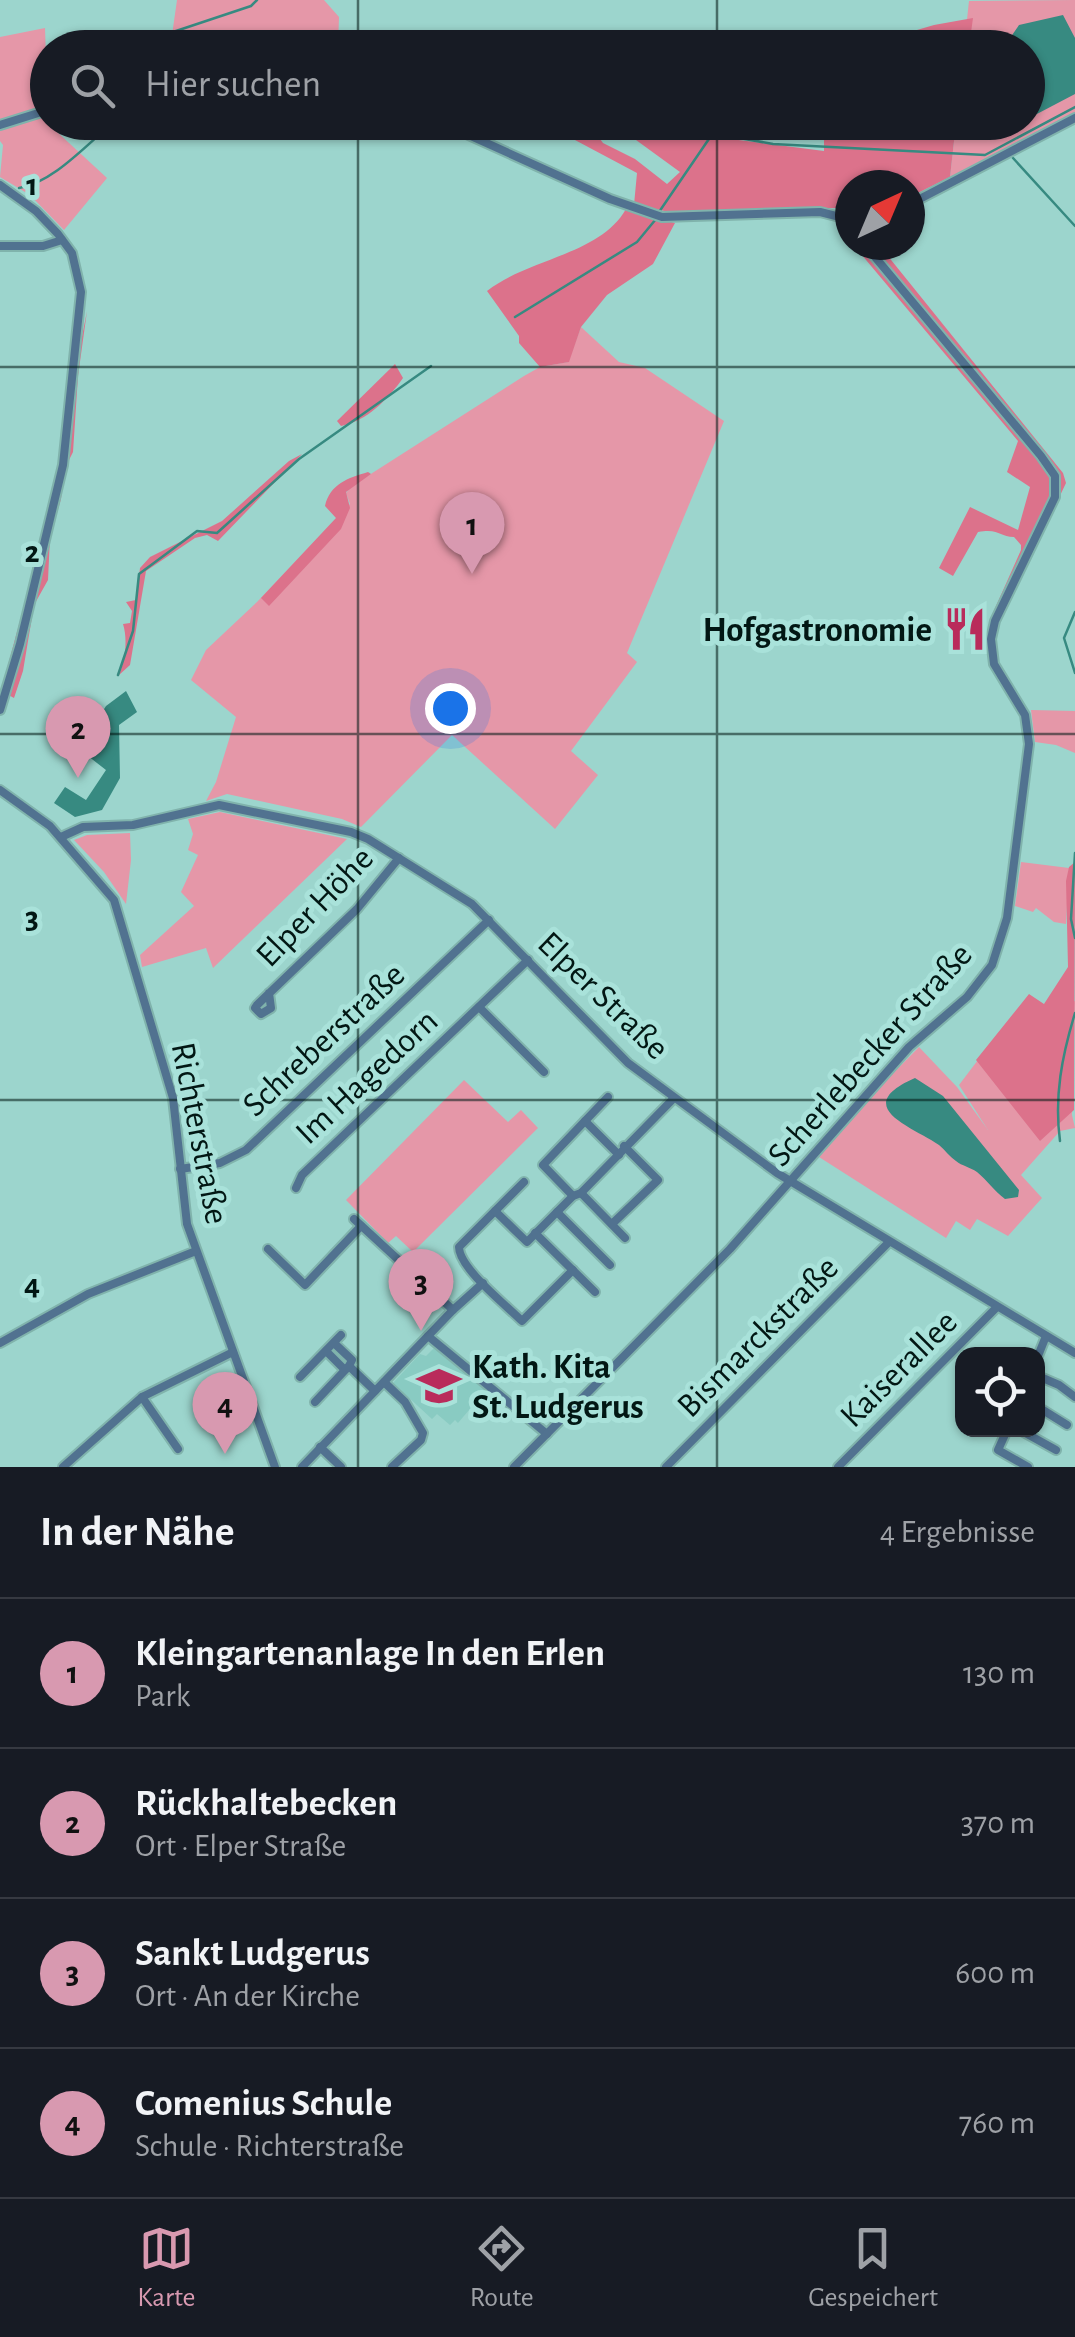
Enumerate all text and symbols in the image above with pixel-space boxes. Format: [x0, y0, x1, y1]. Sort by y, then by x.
search box [30, 30, 1045, 140]
icon: search [65, 58, 120, 113]
text: Hier suchen [145, 66, 321, 104]
text: 1 [26, 169, 38, 201]
north arrow [835, 170, 925, 260]
pin: 1 [440, 492, 504, 574]
text: 2 [24, 536, 40, 568]
restaurant icon: Hofgastronomie [941, 605, 989, 653]
place label: Hofgastronomie [703, 613, 932, 648]
your location [425, 683, 476, 734]
pin: 2 [46, 696, 110, 778]
street label: Elper Höhe [250, 840, 380, 974]
text: 3 [25, 902, 39, 934]
street label: Elper Straße [531, 926, 675, 1067]
street label: Scherlebecker Straße [761, 937, 979, 1173]
street label: Schreberstraße [236, 957, 412, 1123]
street label: Im Hagedorn [289, 1003, 445, 1151]
street label: Richterstraße [165, 1039, 234, 1227]
pin: 3 [388, 1248, 454, 1331]
street label: Bismarckstraße [671, 1250, 845, 1424]
text: 4 [24, 1269, 40, 1301]
street label: Kaiserallee [834, 1304, 964, 1434]
map controls [955, 1347, 1045, 1437]
button: locate [955, 1347, 1045, 1437]
place label: Kath. Kita St. Ludgerus [472, 1350, 644, 1425]
school or university icon: Kath. Kita St. Ludgerus [415, 1362, 463, 1410]
pin: 4 [192, 1372, 258, 1454]
text: In der Nähe [40, 1511, 235, 1553]
text: 4 Ergebnisse [880, 1516, 1035, 1548]
text: Kleingartenanlage In den Erlen [135, 1635, 605, 1673]
text: 1 [67, 1657, 78, 1689]
text: 130 m [963, 1657, 1035, 1689]
text: Park [135, 1680, 190, 1712]
text: Rückhaltebecken [135, 1785, 397, 1823]
text: 2 [65, 1807, 80, 1839]
text: 370 m [961, 1807, 1035, 1839]
text: Ort · Elper Straße [135, 1830, 346, 1862]
text: Sankt Ludgerus [135, 1935, 370, 1973]
text: 3 [66, 1957, 79, 1989]
text: 600 m [955, 1957, 1035, 1989]
text: Ort · An der Kirche [135, 1980, 360, 2012]
text: Comenius Schule [135, 2085, 392, 2123]
text: 4 [64, 2107, 81, 2139]
text: 760 m [959, 2107, 1035, 2139]
text: Schule · Richterstraße [135, 2130, 404, 2162]
tab: Karte [137, 2221, 195, 2315]
tab: Route [470, 2221, 534, 2315]
tab: Gespeichert [808, 2221, 938, 2315]

